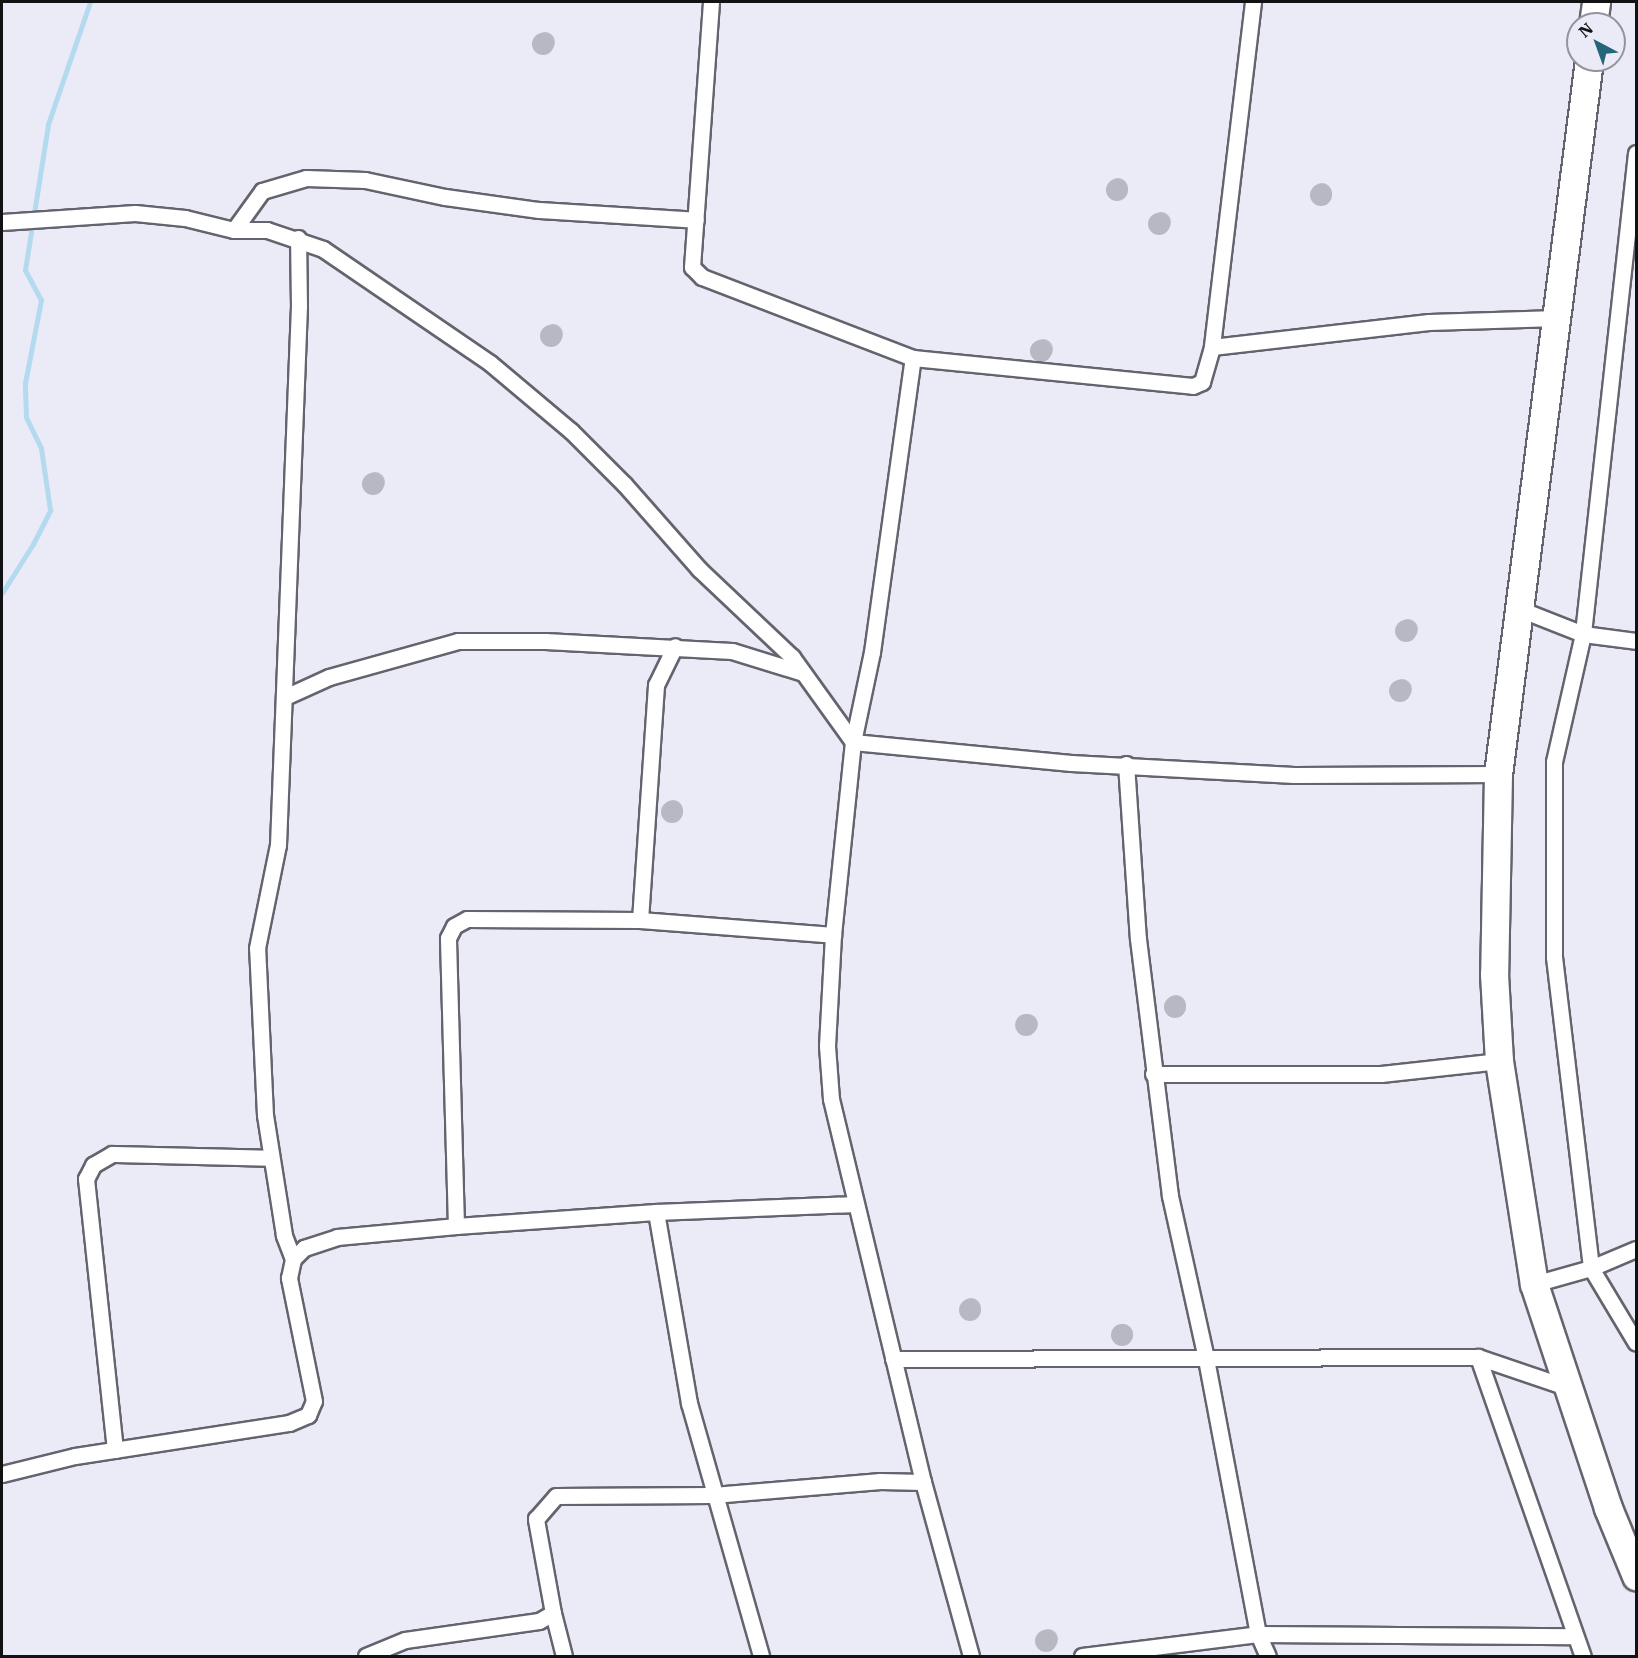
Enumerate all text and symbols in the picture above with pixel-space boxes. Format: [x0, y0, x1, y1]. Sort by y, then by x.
north arrow [1566, 12, 1626, 72]
text: N [1574, 18, 1597, 42]

